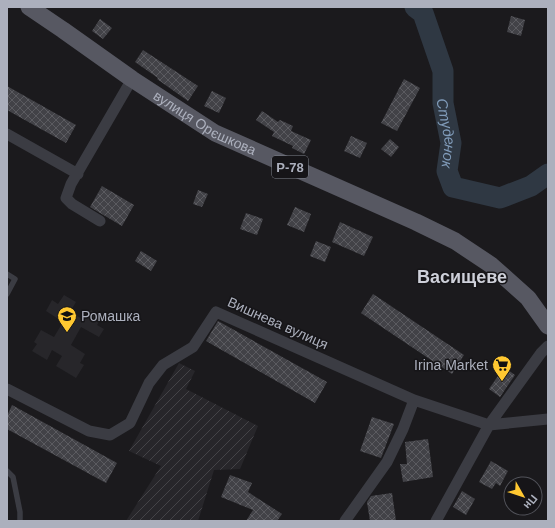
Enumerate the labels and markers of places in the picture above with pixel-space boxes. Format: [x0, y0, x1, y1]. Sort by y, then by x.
school or university icon: Ромашка [56, 305, 78, 333]
place label: Ромашка [81, 308, 141, 324]
supermarket icon: Irina Market [491, 354, 513, 382]
place label: Irina Market [414, 357, 488, 373]

